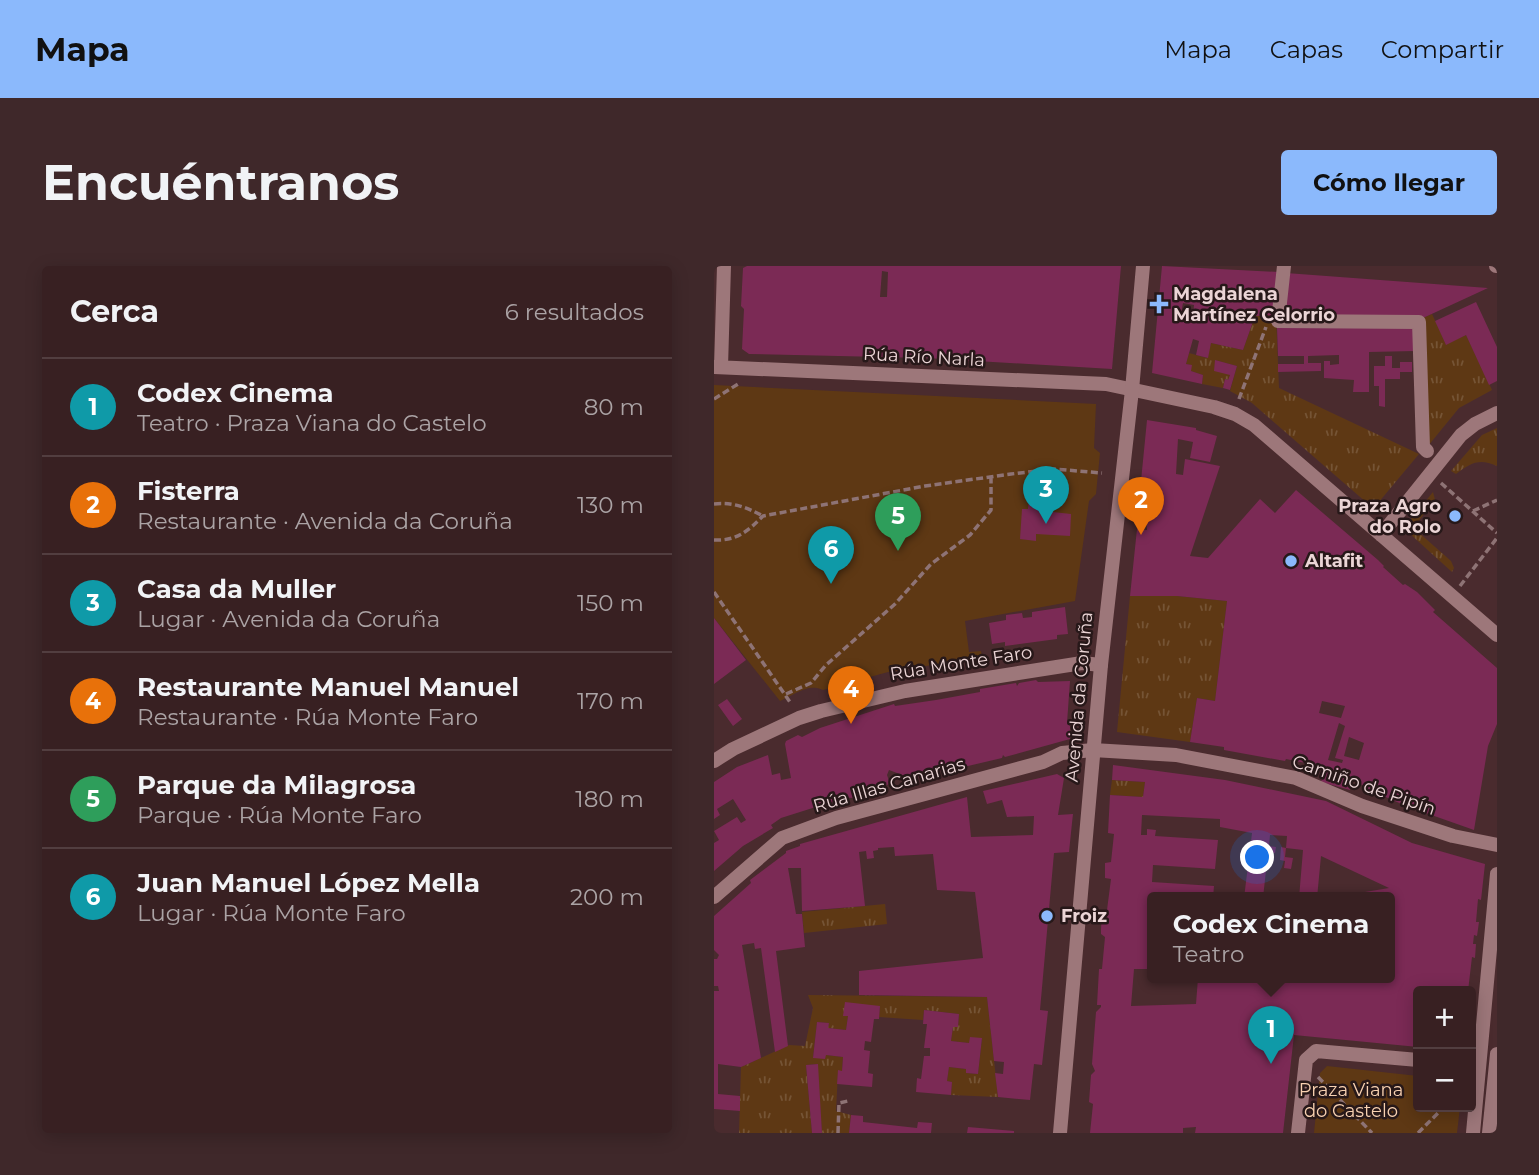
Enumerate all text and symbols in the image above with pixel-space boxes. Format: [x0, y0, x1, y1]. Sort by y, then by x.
text: Mapa [35, 29, 130, 69]
text: Mapa [1164, 35, 1232, 64]
text: Capas [1270, 35, 1343, 64]
text: Compartir [1381, 35, 1504, 64]
button: Cómo llegar [1281, 150, 1497, 215]
text: Encuéntranos [42, 153, 399, 212]
place label: Magdalena Martínez Celorrio [1173, 283, 1335, 326]
text: Cerca [70, 293, 159, 330]
marker: Magdalena Martínez Celorrio [1151, 296, 1167, 312]
text: 6 resultados [505, 298, 644, 326]
street label: Rúa Río Narla [862, 343, 986, 371]
text: Codex Cinema [137, 377, 334, 409]
text: 1 [88, 393, 98, 421]
text: 80 m [584, 393, 644, 421]
text: Teatro · Praza Viana do Castelo [137, 409, 487, 437]
pin: 3 [1023, 466, 1069, 524]
text: Fisterra [137, 475, 240, 507]
pin: 2 [1118, 477, 1164, 535]
text: 2 [86, 491, 100, 519]
text: 130 m [577, 491, 644, 519]
pin: 5 [875, 493, 921, 551]
place label: Praza Agro do Rolo [1338, 495, 1441, 538]
text: Restaurante · Avenida da Coruña [137, 507, 513, 535]
marker: Praza Agro do Rolo [1447, 508, 1463, 524]
pin: 6 [808, 526, 854, 584]
place label: Altafit [1304, 550, 1363, 572]
marker: Altafit [1283, 553, 1299, 569]
text: Casa da Muller [137, 573, 336, 605]
text: 3 [86, 589, 100, 617]
text: 150 m [577, 589, 644, 617]
text: Lugar · Avenida da Coruña [137, 605, 440, 633]
street label: Avenida da Coruña [1061, 611, 1097, 783]
street label: Rúa Monte Faro [888, 641, 1034, 685]
pin: 4 [828, 666, 874, 724]
text: Restaurante Manuel Manuel [137, 671, 519, 703]
text: 4 [85, 687, 101, 715]
text: 170 m [577, 687, 644, 715]
text: Restaurante · Rúa Monte Faro [137, 703, 478, 731]
street label: Camiño de Pipín [1289, 750, 1439, 820]
street label: Rúa Illas Canarias [810, 753, 968, 817]
text: Parque da Milagrosa [137, 769, 416, 801]
text: 5 [86, 785, 100, 813]
text: 180 m [575, 785, 644, 813]
text: Parque · Rúa Monte Faro [137, 801, 422, 829]
your location [1240, 840, 1274, 874]
text: Juan Manuel López Mella [137, 867, 480, 899]
text: 6 [86, 883, 100, 911]
text: 200 m [570, 883, 644, 911]
popup [1147, 892, 1395, 983]
text: Lugar · Rúa Monte Faro [137, 899, 406, 927]
place label: Froiz [1061, 905, 1107, 927]
marker: Froiz [1039, 908, 1055, 924]
text: Codex Cinema [1173, 908, 1369, 940]
text: Teatro [1173, 940, 1244, 968]
map controls [1413, 986, 1476, 1112]
button: + [1413, 986, 1476, 1049]
pin: 1 [1248, 1006, 1294, 1064]
button: − [1413, 1049, 1476, 1112]
park label: Praza Viana do Castelo [1299, 1079, 1403, 1122]

